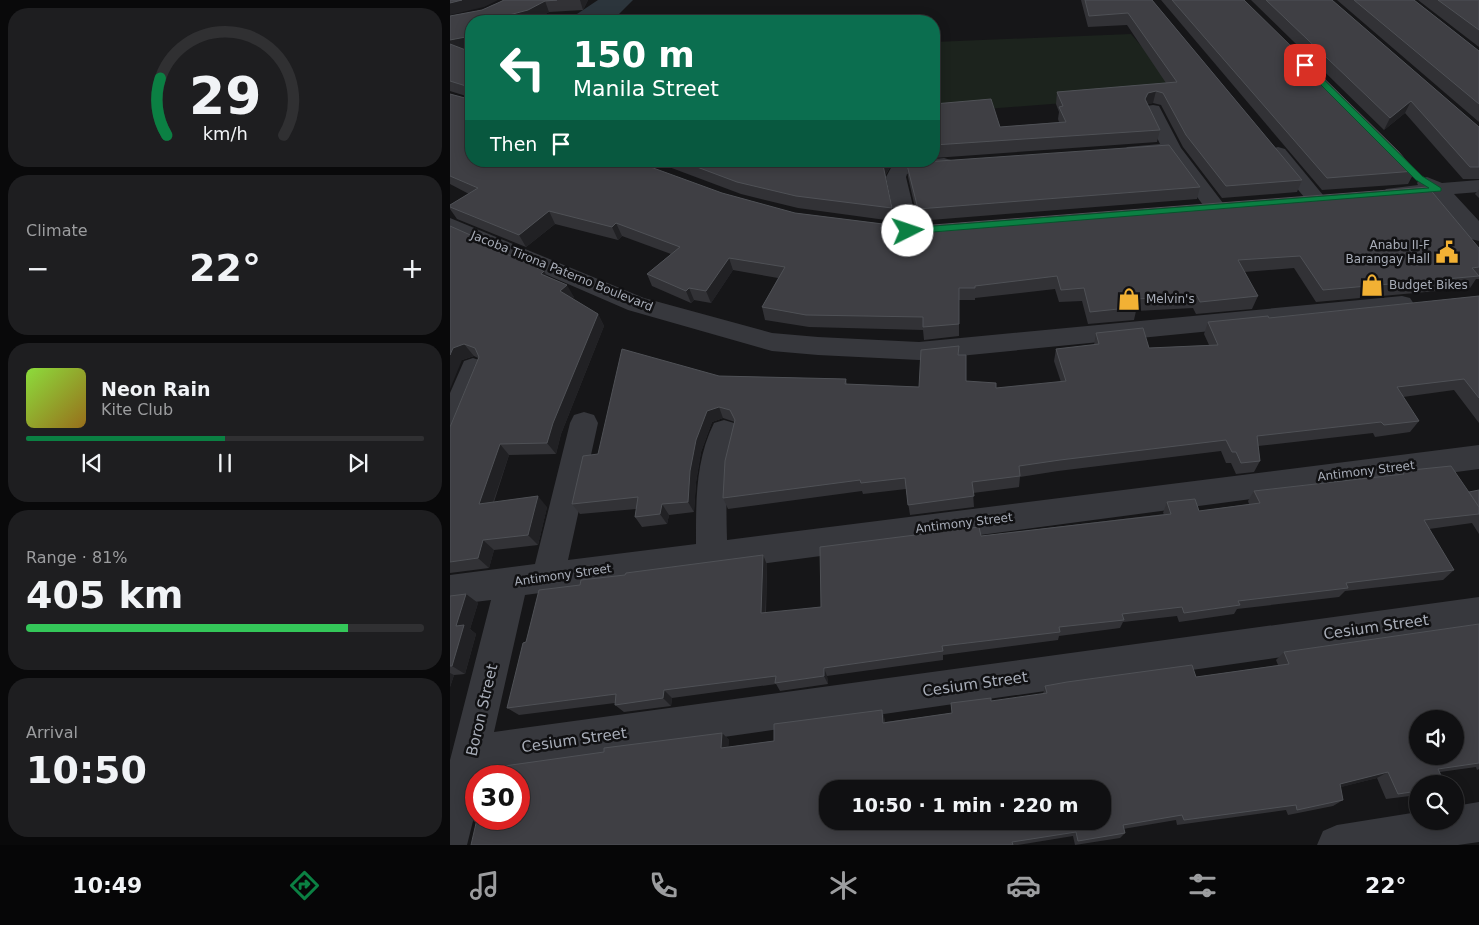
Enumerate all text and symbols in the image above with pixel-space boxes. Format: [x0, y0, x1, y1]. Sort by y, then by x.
icon: left [490, 35, 555, 100]
text: 150 m [573, 35, 695, 75]
pin [1284, 44, 1326, 86]
icon: arrive [1291, 51, 1319, 79]
text: 29 [189, 66, 261, 126]
text: Manila Street [573, 76, 719, 101]
text: km/h [202, 123, 248, 144]
icon: arrive [547, 130, 575, 158]
text: Then [490, 133, 537, 155]
position arrow [881, 204, 933, 256]
text: Climate [26, 221, 88, 240]
street label: Jacoba Tirona Paterno Boulevard [468, 228, 655, 314]
place label: Anabu II-F Barangay Hall [1346, 238, 1430, 266]
public building icon: Anabu II-F Barangay Hall [1434, 239, 1460, 265]
text: 22° [189, 246, 261, 290]
text: − [26, 252, 49, 285]
text: + [401, 252, 424, 285]
shop icon: Budget Bikes [1359, 272, 1385, 298]
place label: Budget Bikes [1389, 278, 1468, 292]
shop icon: Melvin's [1116, 286, 1142, 312]
place label: Melvin's [1146, 292, 1195, 306]
text: Neon Rain [101, 378, 210, 400]
text: Kite Club [101, 400, 173, 419]
icon: previous [78, 449, 106, 477]
icon: pause [211, 449, 239, 477]
icon: next [344, 449, 372, 477]
street label: Antimony Street [1317, 458, 1416, 484]
street label: Antimony Street [915, 510, 1014, 536]
text: Range · 81% [26, 548, 128, 567]
street label: Antimony Street [514, 561, 613, 589]
text: 405 km [26, 573, 183, 617]
street label: Cesium Street [1322, 611, 1430, 643]
street label: Boron Street [463, 662, 501, 758]
street label: Cesium Street [921, 668, 1029, 700]
map controls [1409, 710, 1464, 830]
button: sound [1409, 710, 1464, 765]
text: Arrival [26, 723, 78, 742]
street label: Cesium Street [520, 724, 628, 756]
text: 10:50 [26, 748, 147, 792]
speed limit sign: 30 [465, 765, 530, 830]
button: search [1409, 775, 1464, 830]
text: 10:50 · 1 min · 220 m [851, 794, 1079, 816]
icon: directions [287, 868, 322, 903]
icon: music [467, 868, 502, 903]
icon: phone [646, 868, 681, 903]
icon: climate [826, 868, 861, 903]
icon: car [1006, 868, 1041, 903]
icon: filters [1185, 868, 1220, 903]
text: 10:49 [72, 873, 142, 898]
text: 22° [1365, 873, 1407, 898]

